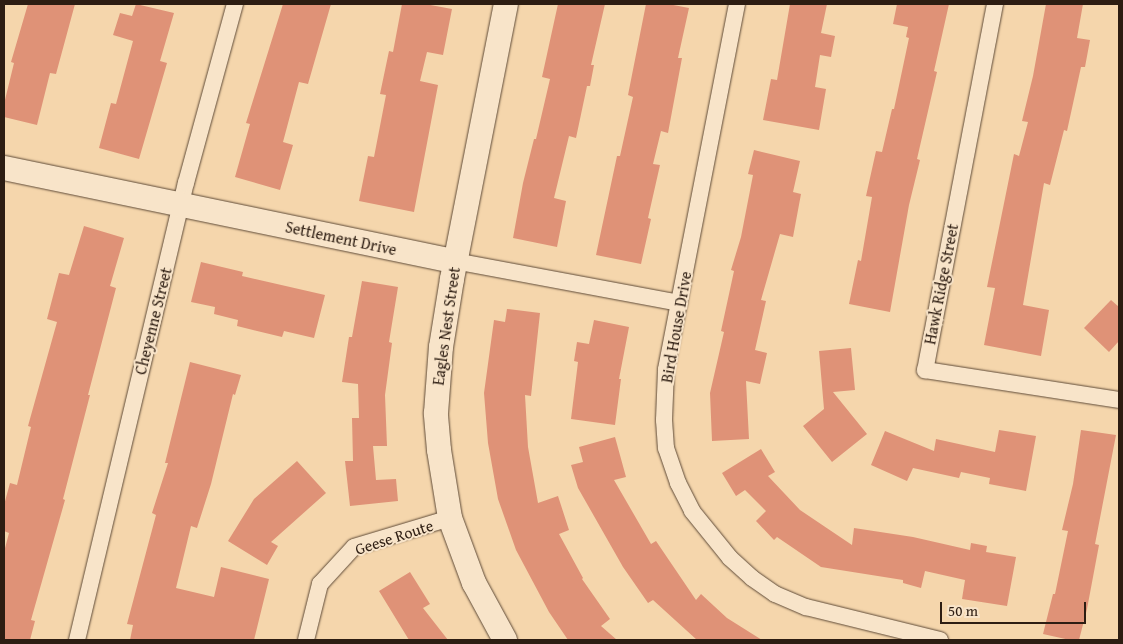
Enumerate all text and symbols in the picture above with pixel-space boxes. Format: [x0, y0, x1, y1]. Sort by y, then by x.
street label: Settlement Drive [284, 217, 398, 259]
street label: Hawk Ridge Street [920, 222, 962, 346]
street label: Cheyenne Street [130, 265, 176, 377]
street label: Eagles Nest Street [428, 266, 464, 386]
street label: Bird House Drive [657, 270, 695, 384]
street label: Geese Route [353, 515, 435, 559]
scale bar [943, 592, 1089, 624]
text: 50 m [948, 600, 978, 621]

